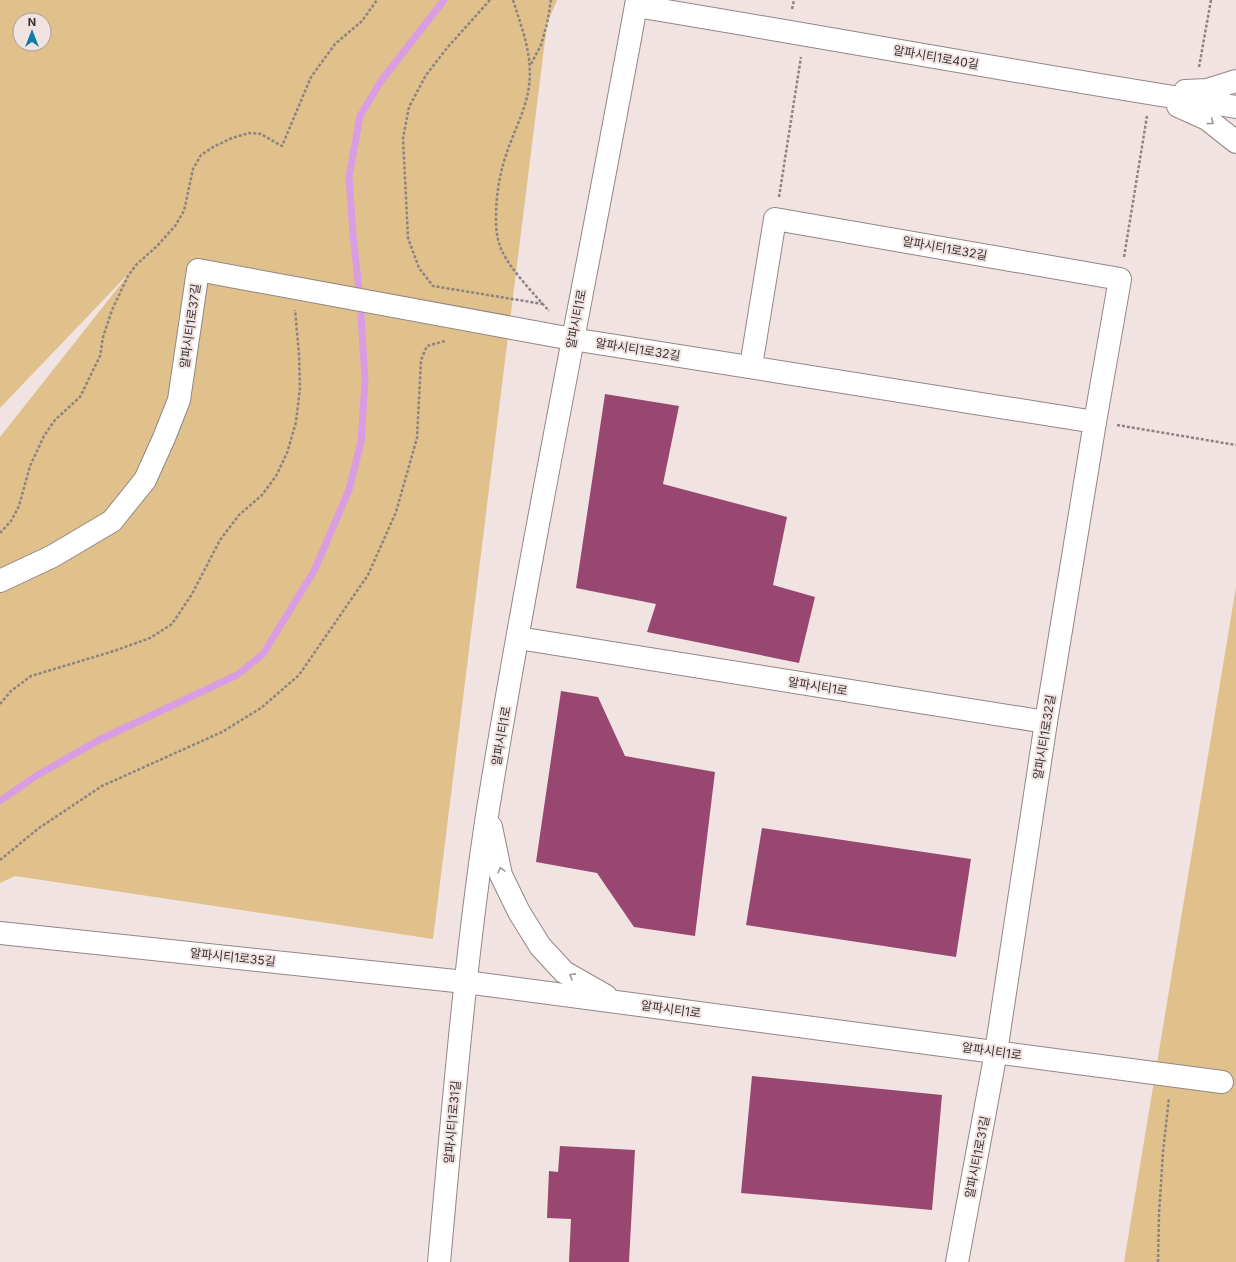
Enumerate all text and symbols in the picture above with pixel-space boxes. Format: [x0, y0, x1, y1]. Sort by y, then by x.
north arrow [12, 12, 52, 52]
text: N [28, 15, 36, 29]
street label: 알파시티1로40길 [892, 42, 980, 72]
one-way arrow [1207, 117, 1214, 124]
street label: 알파시티1로32길 [901, 233, 989, 263]
street label: 알파시티1로37길 [177, 283, 203, 369]
street label: 알파시티1로 [563, 288, 589, 350]
street label: 알파시티1로32길 [594, 335, 682, 363]
street label: 알파시티1로 [787, 674, 849, 698]
street label: 알파시티1로32길 [1030, 693, 1058, 781]
street label: 알파시티1로 [488, 705, 514, 767]
one-way arrow [497, 867, 505, 873]
street label: 알파시티1로35길 [190, 945, 276, 969]
one-way arrow [568, 974, 576, 981]
street label: 알파시티1로 [640, 997, 702, 1021]
street label: 알파시티1로 [961, 1039, 1023, 1063]
street label: 알파시티1로31길 [441, 1080, 463, 1164]
street label: 알파시티1로31길 [962, 1115, 992, 1199]

